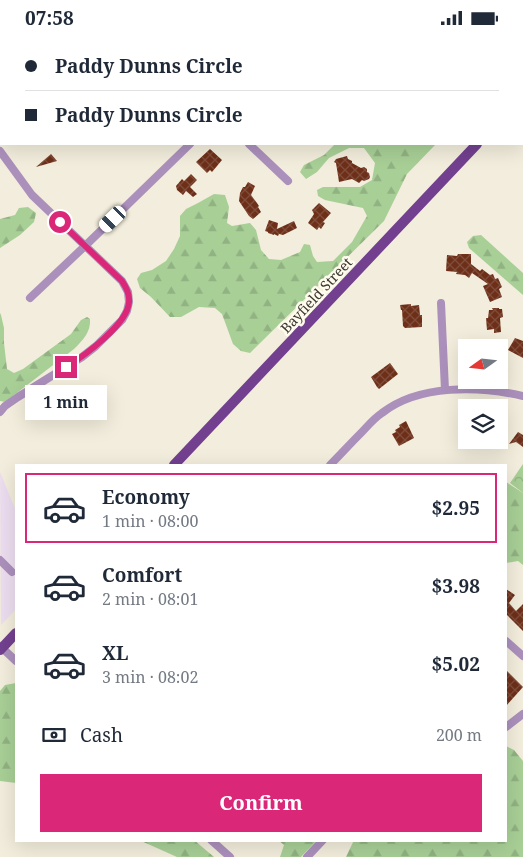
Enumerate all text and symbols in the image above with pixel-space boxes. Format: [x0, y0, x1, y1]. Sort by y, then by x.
text: 07:58 [25, 5, 74, 31]
text: Paddy Dunns Circle [55, 53, 243, 79]
text: Paddy Dunns Circle [55, 102, 243, 128]
car [96, 203, 129, 235]
route start [49, 211, 71, 233]
street label: Bayfield Street [276, 253, 356, 337]
north arrow [458, 339, 508, 389]
map controls [458, 339, 508, 449]
route end [55, 356, 77, 378]
callout: 1 min [25, 385, 107, 419]
text: 1 min [43, 391, 89, 413]
button: layers [458, 399, 508, 449]
text: Economy [102, 484, 190, 510]
icon: car [42, 486, 87, 531]
text: $2.95 [431, 495, 480, 521]
text: 1 min · 08:00 [102, 510, 198, 532]
text: Comfort [102, 562, 182, 588]
icon: car [42, 564, 87, 609]
text: $3.98 [431, 573, 480, 599]
text: 2 min · 08:01 [102, 588, 198, 610]
text: XL [102, 640, 128, 666]
icon: car [42, 642, 87, 687]
text: $5.02 [431, 651, 480, 677]
text: 3 min · 08:02 [102, 666, 198, 688]
icon: cash [40, 721, 68, 749]
text: Cash [80, 722, 123, 748]
text: 200 m [436, 724, 482, 746]
button: Confirm [40, 774, 482, 832]

